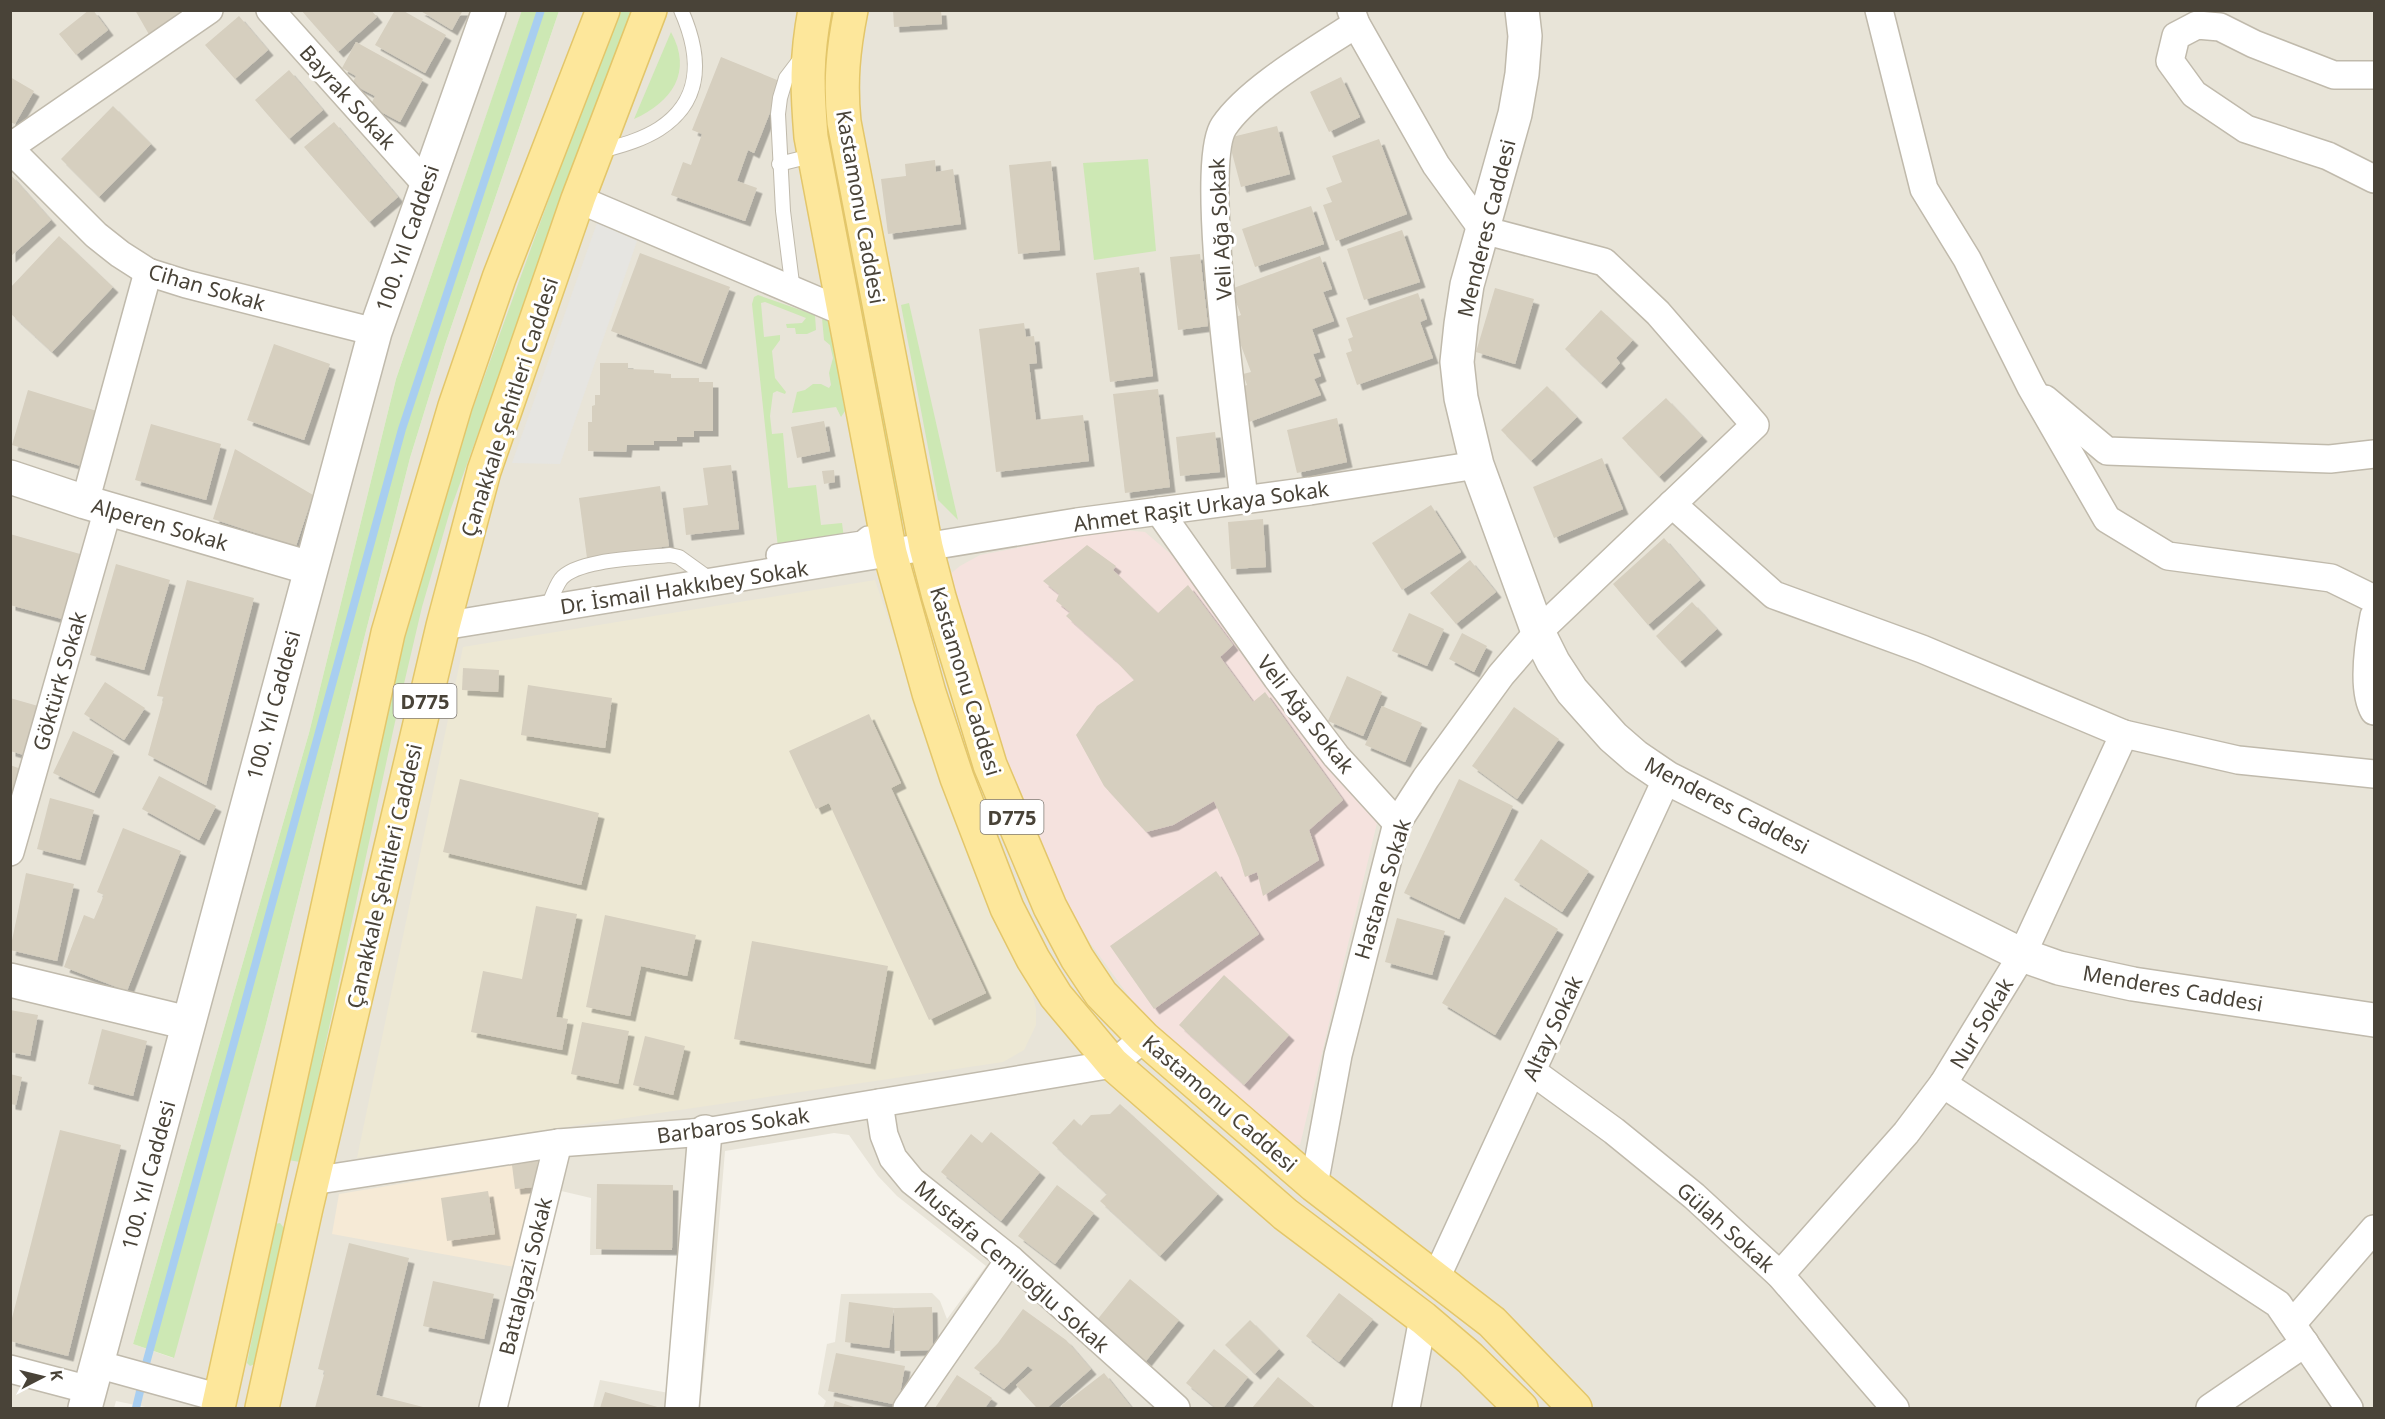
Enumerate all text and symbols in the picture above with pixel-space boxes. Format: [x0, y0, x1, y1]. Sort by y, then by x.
street label: Bayrak Sokak [294, 39, 403, 156]
street label: Kastamonu Caddesi [830, 108, 892, 306]
street label: Menderes Caddesi [1450, 136, 1522, 320]
street label: Veli Ağa Sokak [1202, 156, 1238, 301]
street label: 100. Yıl Caddesi [369, 161, 445, 315]
street label: Cihan Sokak [145, 257, 269, 317]
street label: Çanakkale Şehitleri Caddesi [454, 274, 564, 540]
street label: Ahmet Raşit Urkaya Sokak [1071, 474, 1331, 538]
street label: Alperen Sokak [89, 491, 232, 557]
street label: Dr. İsmail Hakkıbey Sokak [558, 553, 811, 620]
street label: Kastamonu Caddesi [924, 583, 1008, 779]
street label: Göktürk Sokak [26, 607, 92, 754]
street label: 100. Yıl Caddesi [240, 627, 306, 783]
street label: Veli Ağa Sokak [1251, 649, 1361, 779]
road number: D775 [394, 684, 456, 718]
street label: Çanakkale Şehitleri Caddesi [340, 741, 428, 1011]
street label: Menderes Caddesi [1640, 750, 1814, 860]
road number: D775 [980, 800, 1044, 834]
street label: Hastane Sokak [1347, 815, 1417, 963]
street label: Menderes Caddesi [2081, 958, 2265, 1018]
street label: Altay Sokak [1515, 970, 1589, 1085]
street label: Nur Sokak [1943, 972, 2020, 1074]
street label: Kastamonu Caddesi [1137, 1028, 1303, 1178]
street label: 100. Yıl Caddesi [115, 1097, 181, 1253]
street label: Barbaros Sokak [655, 1100, 812, 1150]
street label: Mustafa Cemiloğlu Sokak [909, 1174, 1116, 1359]
street label: Gülah Sokak [1671, 1176, 1781, 1279]
street label: Battalgazi Sokak [492, 1193, 558, 1358]
north arrow [12, 1347, 72, 1407]
text: K [45, 1369, 68, 1382]

